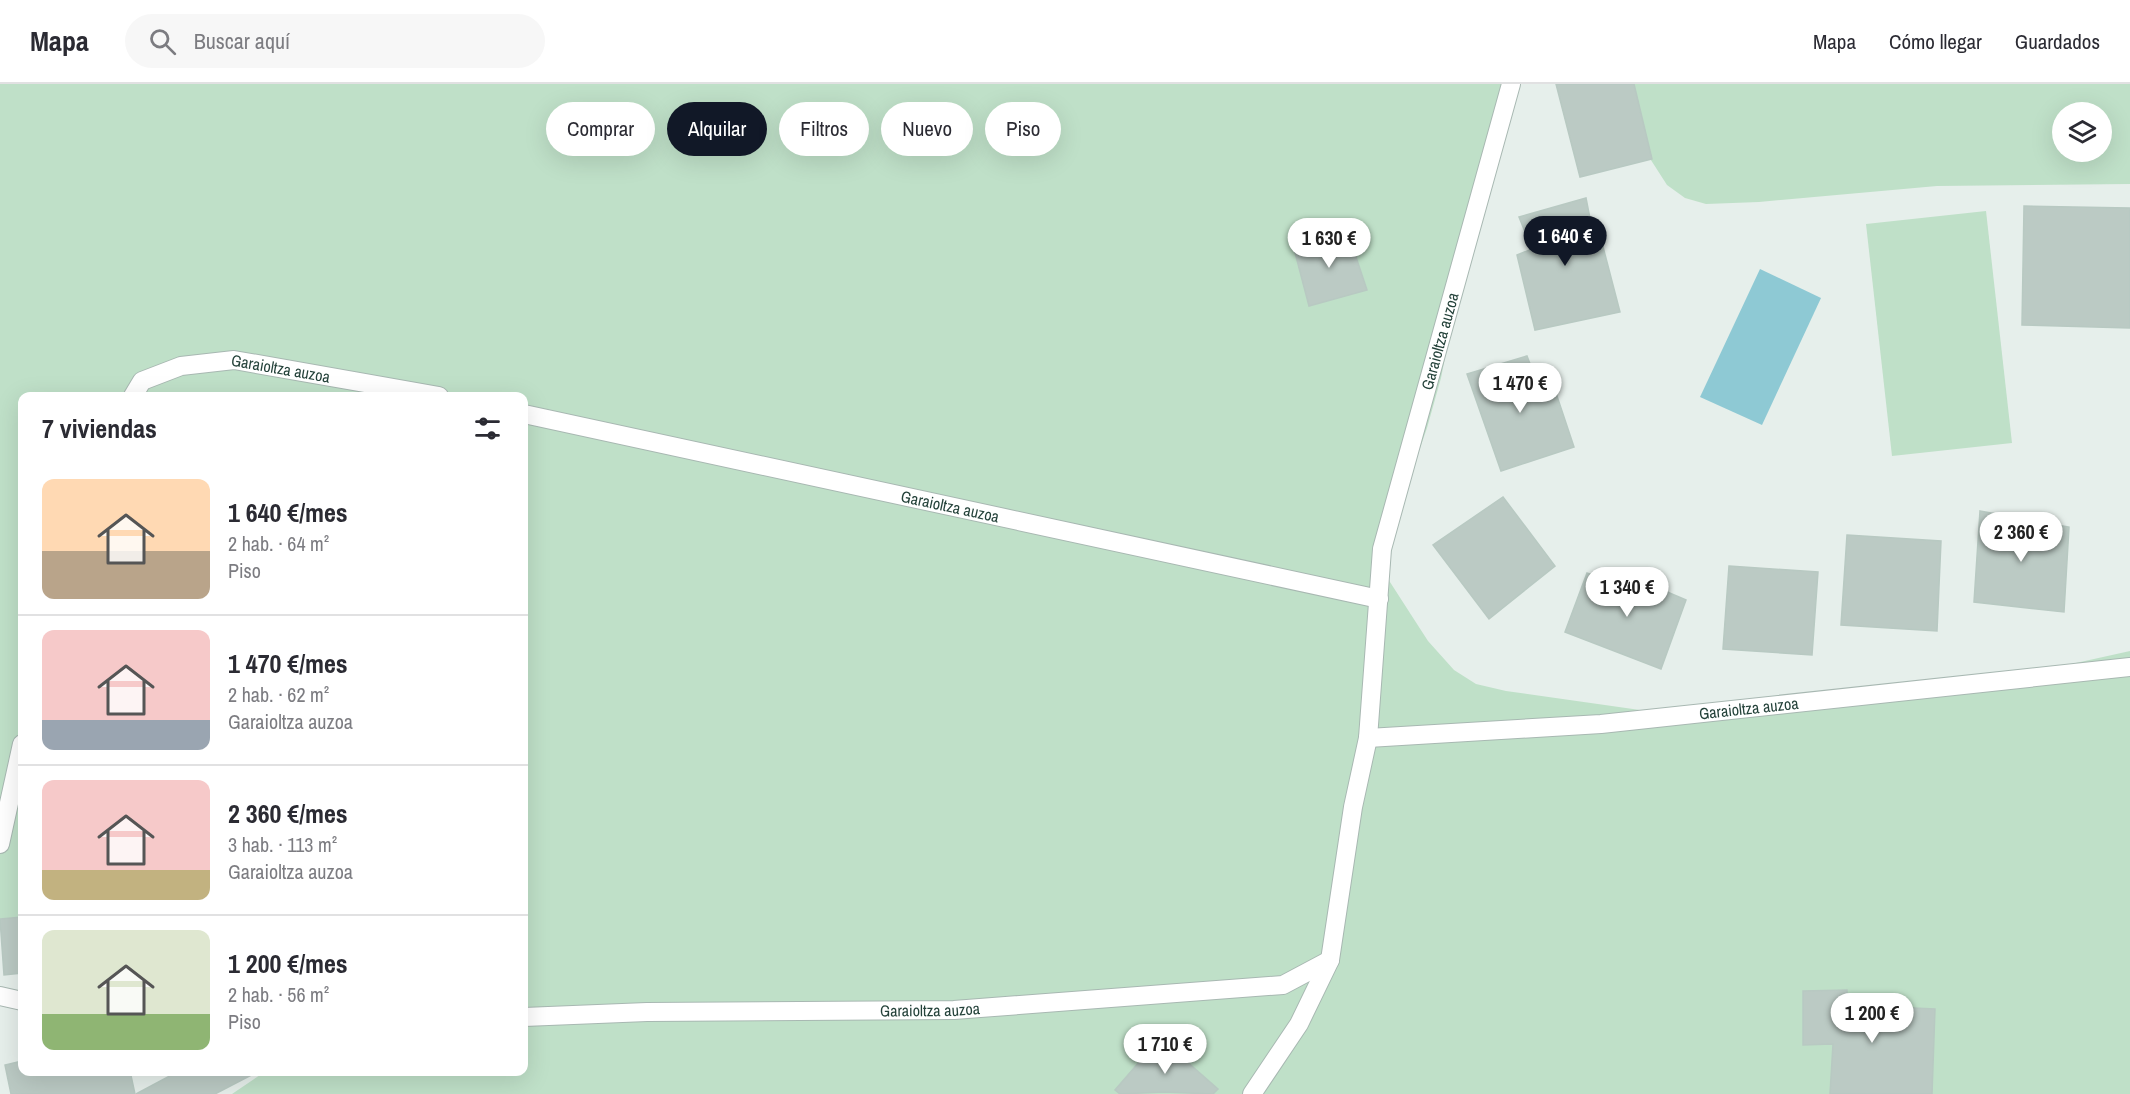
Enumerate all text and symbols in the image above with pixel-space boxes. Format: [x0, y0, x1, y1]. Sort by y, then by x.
search box [125, 14, 545, 68]
text: Mapa [30, 22, 89, 60]
icon: search [146, 25, 179, 58]
text: Buscar aquí [194, 26, 290, 56]
text: Mapa [1813, 27, 1856, 56]
text: Cómo llegar [1889, 27, 1982, 56]
text: Guardados [2015, 27, 2100, 56]
chip: Comprar [546, 102, 655, 156]
chip: Alquilar [667, 102, 767, 156]
chip: Filtros [779, 102, 869, 156]
chip: Nuevo [881, 102, 973, 156]
chip: Piso [985, 102, 1061, 156]
map controls [2052, 102, 2112, 162]
button: layers [2052, 102, 2112, 162]
pin: 1 640 € [1510, 216, 1620, 267]
pin: 1 630 € [1274, 218, 1384, 269]
text: 1 640 € [1538, 222, 1592, 249]
text: 1 630 € [1302, 224, 1356, 251]
street label: Garaioltza auzoa [1416, 289, 1464, 392]
street label: Garaioltza auzoa [230, 349, 333, 388]
pin: 1 470 € [1465, 363, 1575, 414]
text: 1 470 € [1493, 369, 1547, 396]
text: 7 viviendas [42, 411, 157, 446]
icon: filters [471, 412, 504, 445]
street label: Garaioltza auzoa [899, 485, 1002, 528]
text: 1 640 €/mes [228, 495, 348, 530]
icon: home [90, 503, 162, 575]
pin: 2 360 € [1966, 512, 2076, 563]
text: 2 360 € [1994, 518, 2048, 545]
text: 2 hab. · 64 m² [228, 530, 329, 557]
text: Piso [228, 557, 261, 584]
pin: 1 340 € [1572, 567, 1682, 618]
text: 1 340 € [1600, 573, 1654, 600]
text: 1 470 €/mes [228, 646, 348, 681]
icon: home [90, 654, 162, 726]
text: 2 hab. · 62 m² [228, 681, 329, 708]
street label: Garaioltza auzoa [1698, 692, 1800, 724]
text: Garaioltza auzoa [228, 708, 353, 735]
text: 2 360 €/mes [228, 796, 348, 831]
icon: home [90, 804, 162, 876]
text: 3 hab. · 113 m² [228, 831, 337, 858]
text: Garaioltza auzoa [228, 858, 353, 885]
text: 1 200 €/mes [228, 946, 348, 981]
icon: home [90, 954, 162, 1026]
text: 2 hab. · 56 m² [228, 981, 329, 1008]
pin: 1 200 € [1817, 993, 1927, 1044]
street label: Garaioltza auzoa [880, 997, 981, 1021]
text: 1 200 € [1845, 999, 1899, 1026]
text: Piso [228, 1008, 261, 1035]
pin: 1 710 € [1110, 1024, 1220, 1075]
text: 1 710 € [1138, 1030, 1192, 1057]

